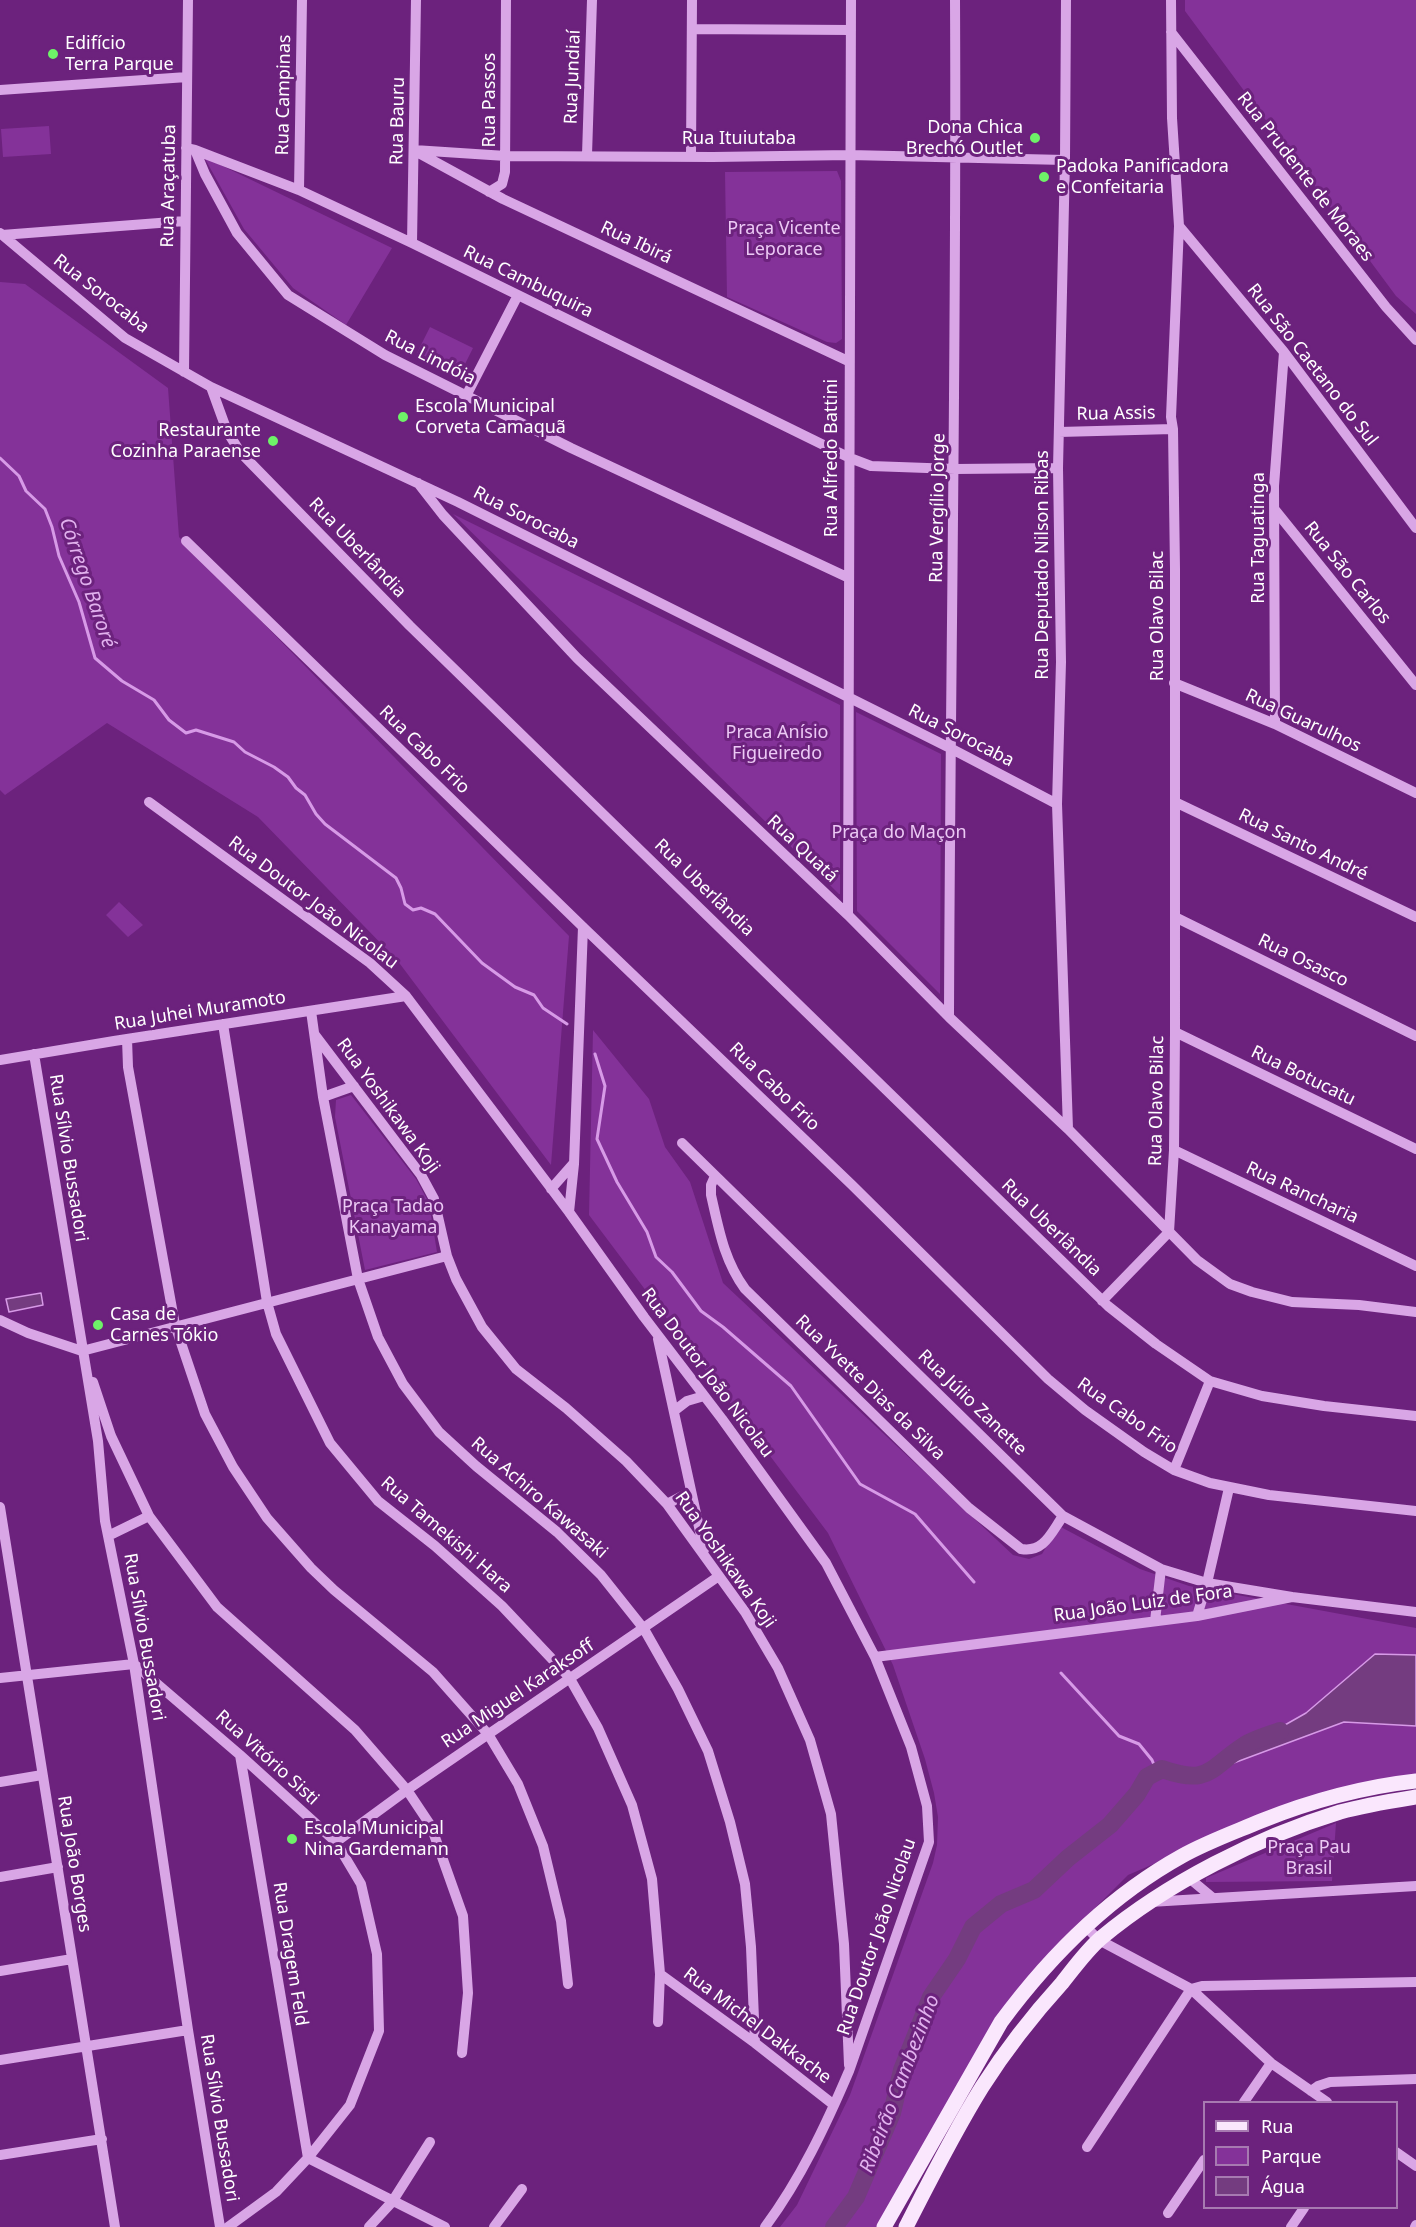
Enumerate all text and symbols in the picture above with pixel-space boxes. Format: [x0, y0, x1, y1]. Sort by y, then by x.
street label: Rua Jundiaí [561, 29, 585, 125]
place label: Edifício Terra Parque [65, 33, 174, 76]
street label: Rua Campinas [272, 34, 296, 156]
marker: Edifício Terra Parque [46, 47, 60, 61]
street label: Rua Passos [479, 53, 501, 147]
street label: Rua Bauru [386, 77, 410, 165]
street label: Rua Prudente de Moraes [1232, 88, 1378, 266]
place label: Dona Chica Brechó Outlet [906, 117, 1023, 160]
street label: Rua Araçatuba [157, 124, 181, 248]
street label: Rua Ituiutaba [682, 128, 796, 150]
marker: Dona Chica Brechó Outlet [1028, 131, 1042, 145]
place label: Padoka Panificadora e Confeitaria [1056, 156, 1229, 198]
marker: Padoka Panificadora e Confeitaria [1037, 170, 1051, 184]
street label: Rua Ibirá [597, 217, 675, 269]
park label: Praça Vicente Leporace [727, 218, 841, 260]
street label: Rua Cambuquira [460, 241, 596, 323]
street label: Rua Sorocaba [49, 250, 153, 338]
street label: Rua São Caetano do Sul [1242, 280, 1382, 450]
street label: Rua Lindóia [381, 326, 479, 390]
street label: Rua Alfredo Battini [821, 379, 843, 537]
place label: Escola Municipal Corveta Camaquã [415, 396, 566, 438]
street label: Rua Assis [1076, 403, 1156, 425]
marker: Escola Municipal Corveta Camaquã [396, 410, 410, 424]
place label: Restaurante Cozinha Paraense [111, 420, 261, 462]
street label: Rua Vergílio Jorge [926, 433, 950, 583]
marker: Restaurante Cozinha Paraense [266, 434, 280, 448]
street label: Rua Deputado Nilson Ribas [1032, 450, 1054, 680]
street label: Rua Taguatinga [1248, 472, 1270, 604]
street label: Rua Sorocaba [470, 482, 582, 554]
street label: Rua Uberlândia [304, 494, 410, 602]
water label: Córrego Baroré [53, 515, 121, 651]
street label: Rua São Carlos [1299, 517, 1395, 629]
street label: Rua Olavo Bilac [1147, 551, 1169, 681]
street label: Rua Guarulhos [1242, 685, 1364, 757]
street label: Rua Sorocaba [905, 700, 1017, 772]
street label: Rua Cabo Frio [374, 701, 474, 799]
park label: Praca Anísio Figueiredo [726, 722, 828, 764]
street label: Rua Santo André [1235, 804, 1371, 886]
street label: Rua Quatá [762, 811, 842, 887]
park label: Praça do Maçon [831, 822, 967, 844]
street label: Rua Doutor João Nicolau [224, 832, 402, 974]
street label: Rua Uberlândia [650, 835, 758, 941]
street label: Rua Osasco [1254, 930, 1352, 992]
street label: Rua Juhei Muramoto [113, 987, 287, 1035]
street label: Rua Yoshikawa Koji [332, 1034, 444, 1178]
street label: Rua Olavo Bilac [1145, 1036, 1169, 1166]
street label: Rua Cabo Frio [724, 1038, 824, 1136]
street label: Rua Botucatu [1247, 1041, 1359, 1111]
street label: Rua Sílvio Bussadori [44, 1072, 92, 1244]
street label: Rua Rancharia [1242, 1158, 1362, 1228]
street label: Rua Uberlândia [997, 1175, 1105, 1281]
park label: Praça Tadao Kanayama [342, 1196, 444, 1238]
street label: Rua Doutor João Nicolau [636, 1284, 778, 1462]
place label: Casa de Carnes Tókio [110, 1304, 218, 1346]
street label: Rua Yvette Dias da Silva [791, 1311, 949, 1465]
marker: Casa de Carnes Tókio [91, 1318, 105, 1332]
street label: Rua Júlio Zanette [913, 1346, 1031, 1460]
street label: Rua Cabo Frio [1073, 1373, 1181, 1459]
street label: Rua Achiro Kawasaki [466, 1433, 612, 1563]
street label: Rua Tamekishi Hara [376, 1472, 516, 1598]
street label: Rua Yoshikawa Koji [670, 1488, 780, 1632]
street label: Rua Sílvio Bussadori [119, 1551, 169, 1723]
street label: Rua João Luiz de Fora [1052, 1581, 1234, 1627]
street label: Rua Miguel Karaksoff [437, 1635, 599, 1753]
street label: Rua Vitório Sisti [211, 1706, 323, 1810]
street label: Rua João Borges [53, 1794, 95, 1934]
place label: Escola Municipal Nina Gardemann [304, 1818, 449, 1860]
marker: Escola Municipal Nina Gardemann [285, 1832, 299, 1846]
street label: Rua Doutor João Nicolau [833, 1836, 921, 2038]
park label: Praça Pau Brasil [1267, 1837, 1351, 1880]
street label: Rua Dragem Feld [268, 1881, 312, 2027]
street label: Rua Michel Dakkache [679, 1963, 835, 2089]
water label: Ribeirão Cambezinho [855, 1991, 945, 2177]
street label: Rua Sílvio Bussadori [195, 2032, 243, 2204]
legend [1203, 2101, 1398, 2209]
text: Rua [1261, 2114, 1293, 2138]
text: Parque [1261, 2144, 1321, 2168]
text: Água [1261, 2174, 1305, 2198]

